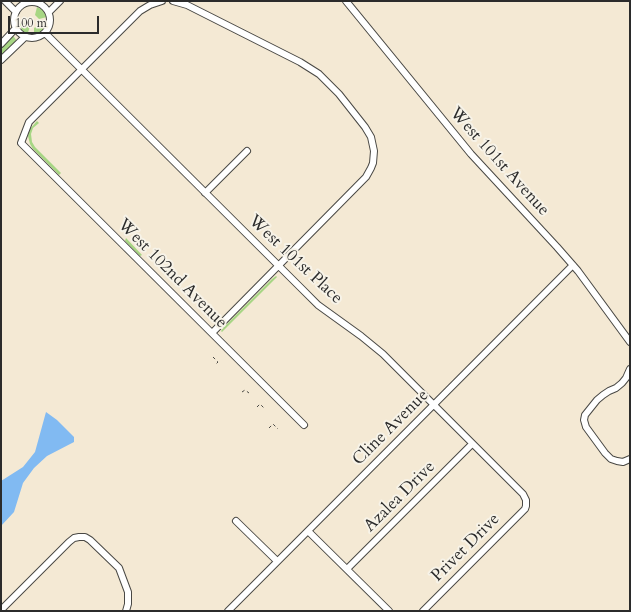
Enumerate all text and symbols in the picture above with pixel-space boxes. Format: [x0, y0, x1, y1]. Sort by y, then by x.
scale bar [10, 8, 101, 34]
text: 100 m [15, 15, 47, 31]
street label: West 101st Avenue [445, 104, 553, 220]
street label: West 101st Place [244, 211, 346, 309]
street label: West 102nd Avenue [113, 215, 231, 333]
street label: Cline Avenue [349, 386, 433, 470]
street label: Azalea Drive [360, 457, 440, 537]
street label: Privet Drive [428, 510, 504, 586]

